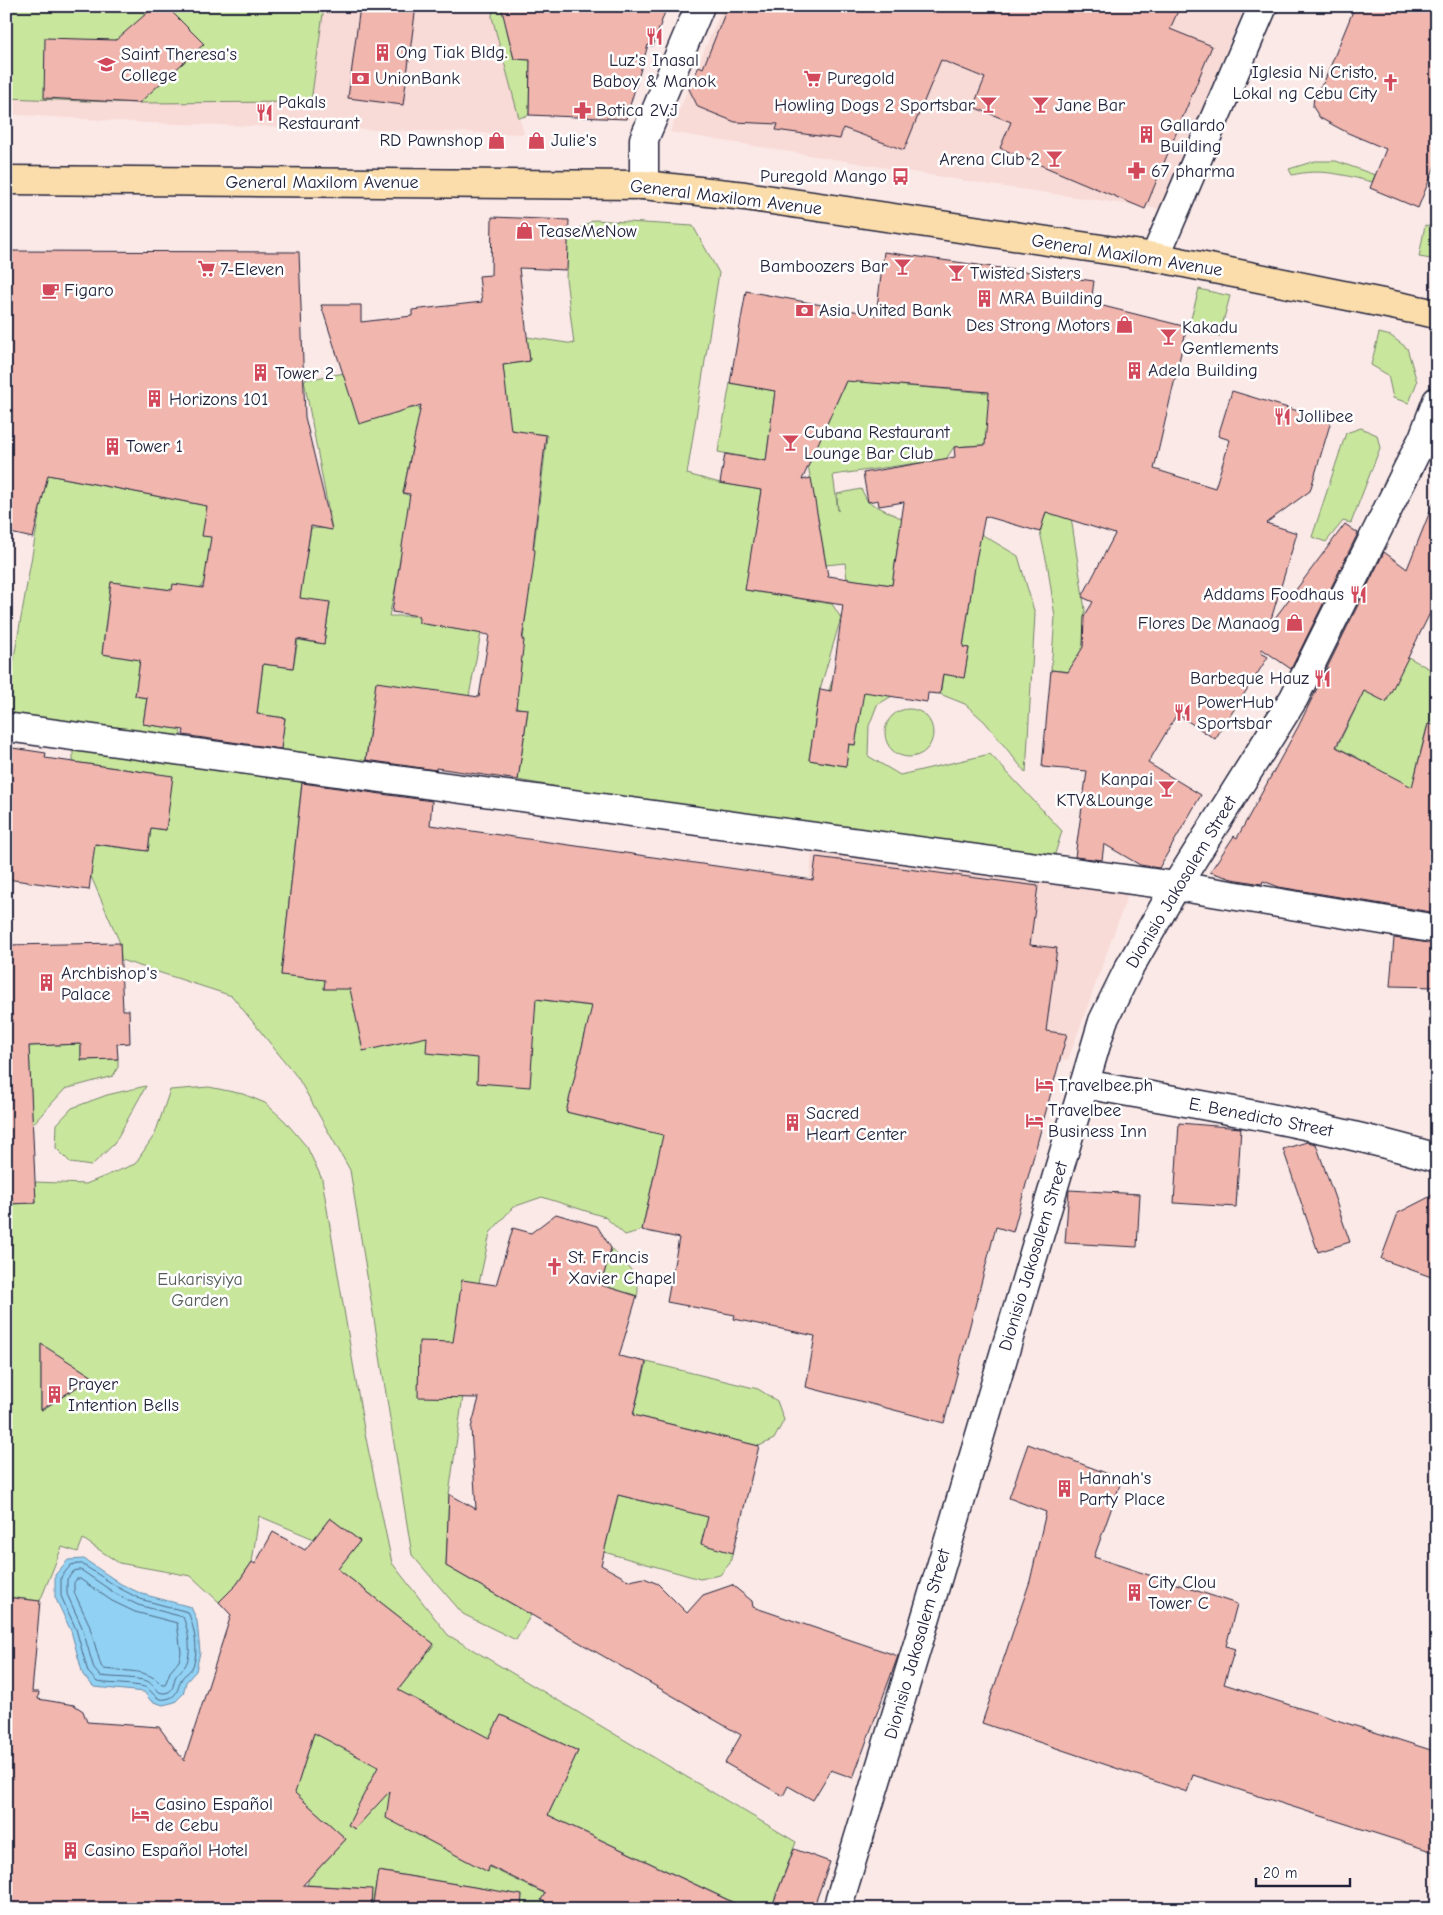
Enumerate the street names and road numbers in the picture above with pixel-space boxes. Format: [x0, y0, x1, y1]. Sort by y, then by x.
street label: General Maxilom Avenue [225, 172, 419, 193]
street label: General Maxilom Avenue [629, 175, 823, 220]
street label: General Maxilom Avenue [1030, 230, 1224, 281]
street label: Dionisio Jakosalem Street [1122, 792, 1242, 972]
street label: E. Benedicto Street [1187, 1093, 1336, 1142]
street label: Dionisio Jakosalem Street [995, 1158, 1073, 1353]
street label: Dionisio Jakosalem Street [880, 1546, 955, 1742]

